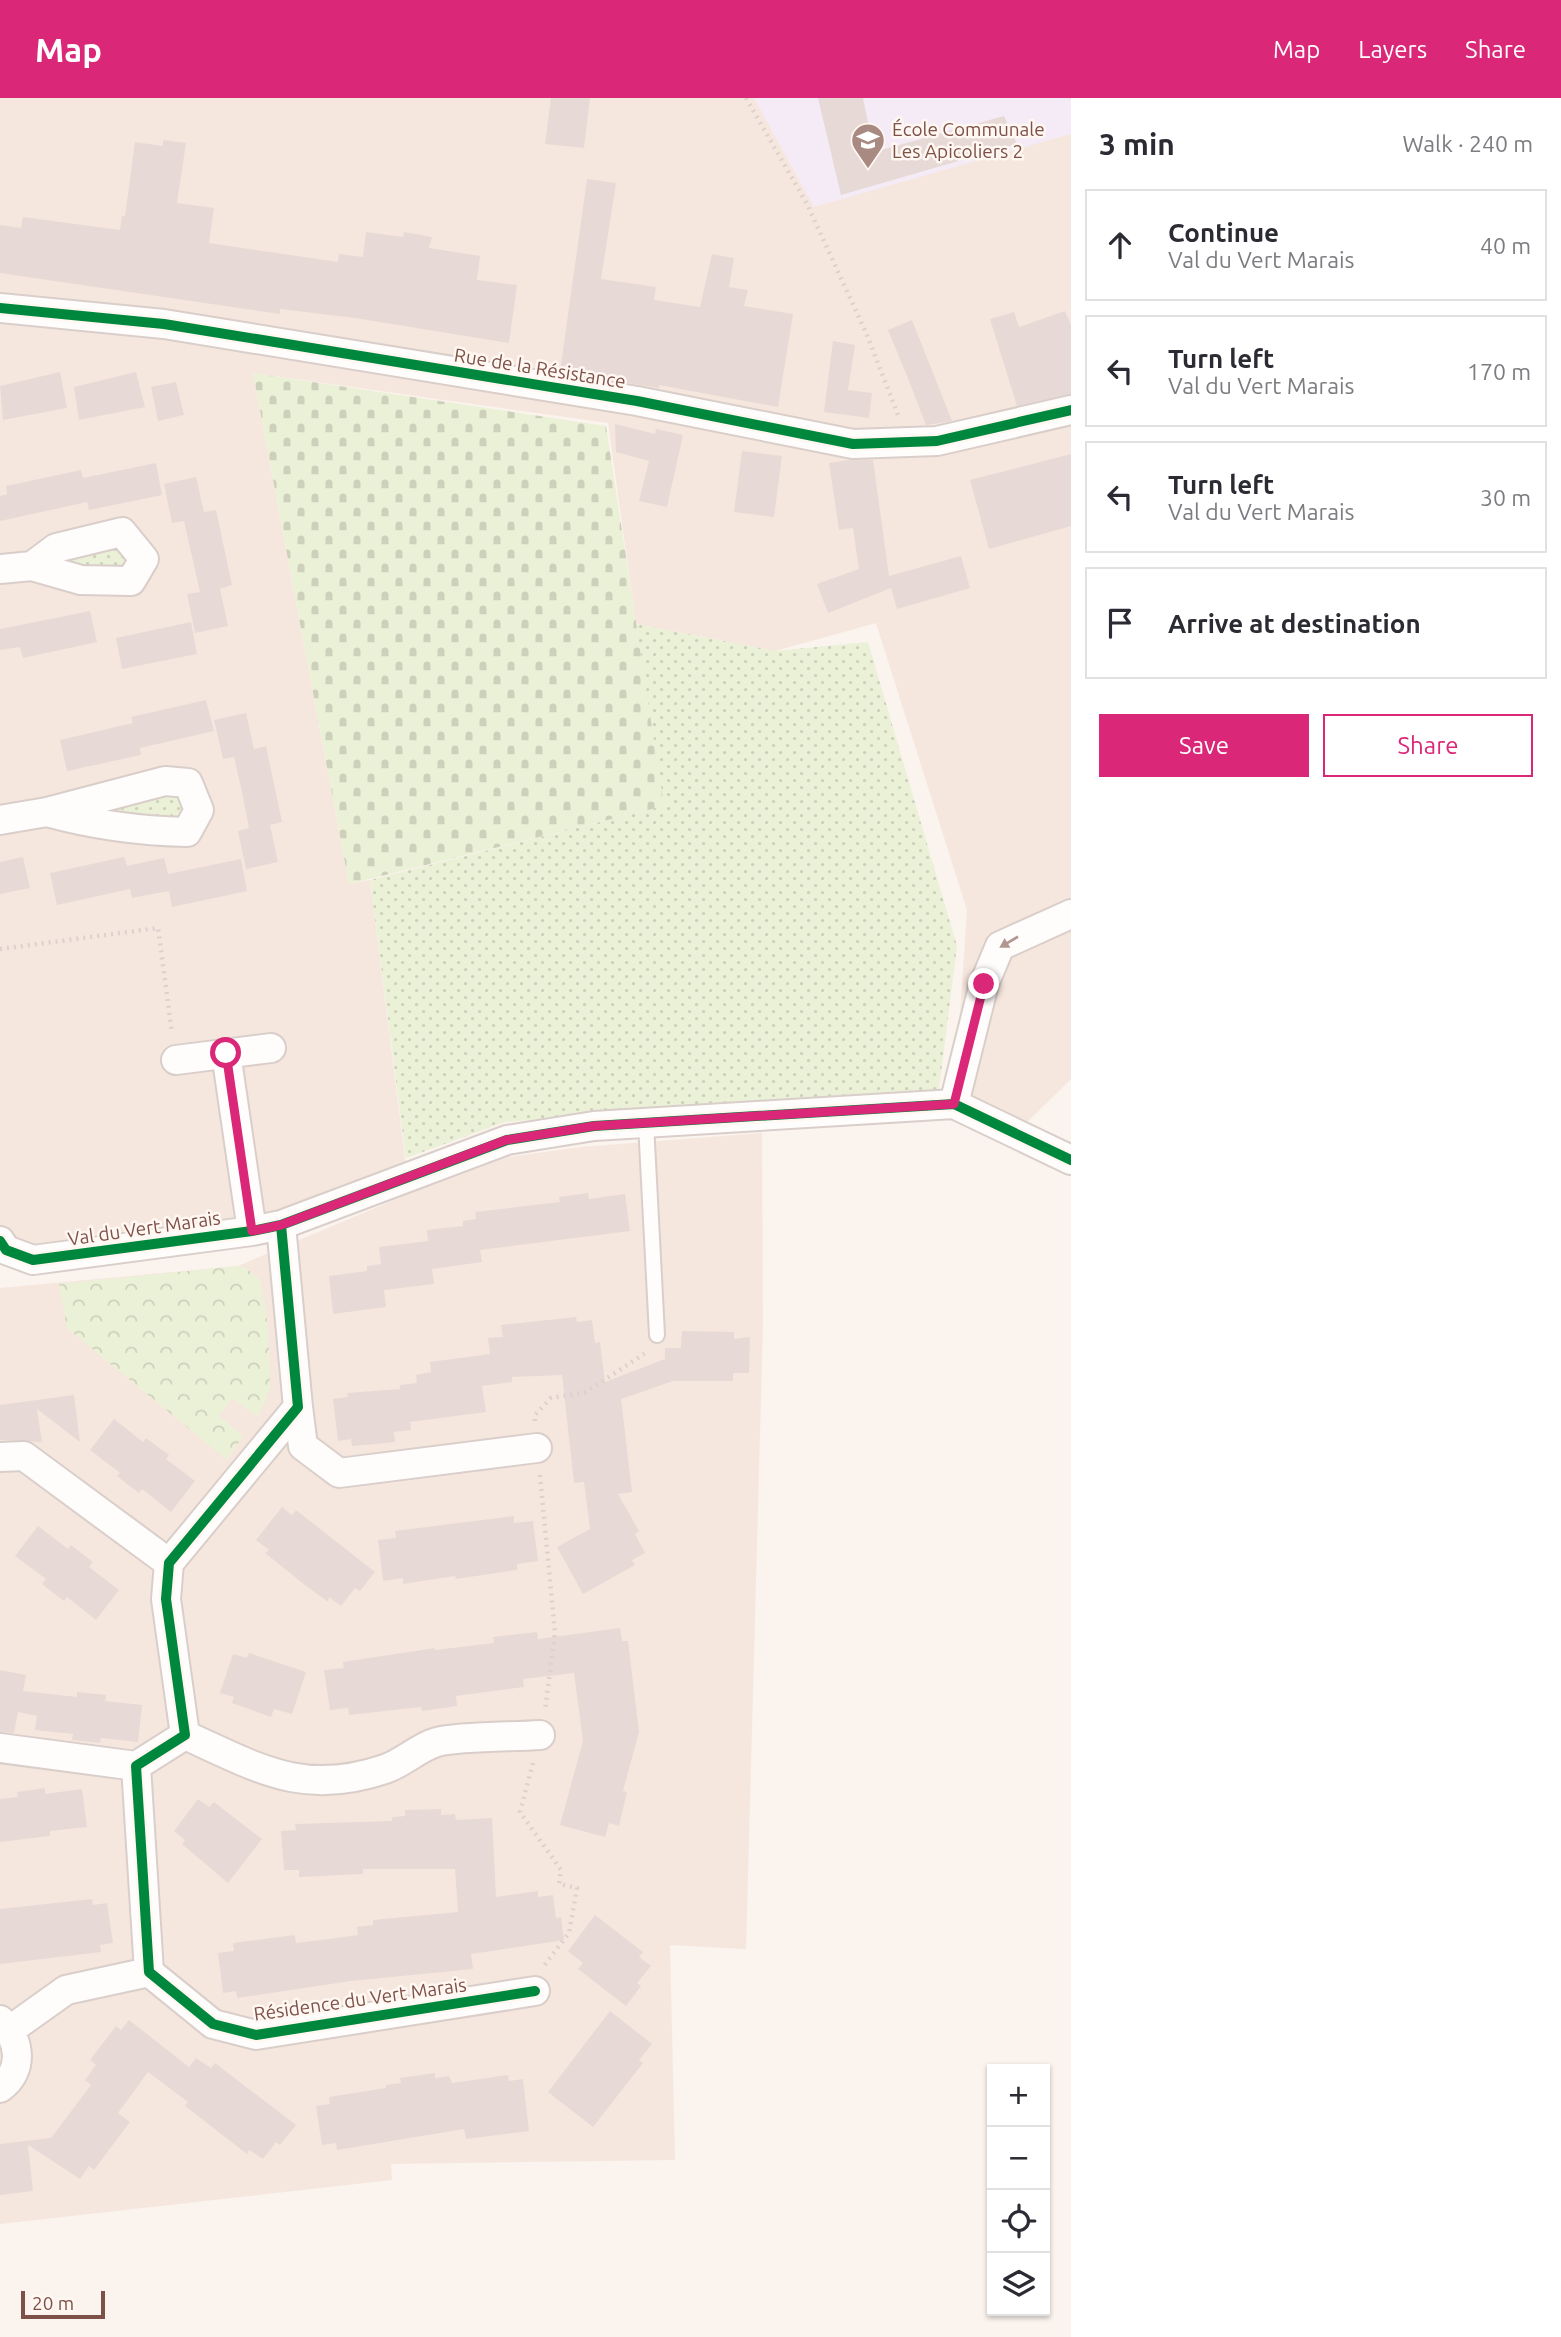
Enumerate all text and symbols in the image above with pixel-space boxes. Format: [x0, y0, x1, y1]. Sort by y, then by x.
text: Map [35, 31, 102, 68]
text: Map [1273, 36, 1320, 63]
text: Layers [1358, 36, 1427, 63]
text: Share [1465, 36, 1526, 63]
place label: École Communale Les Apicoliers 2 [892, 118, 1045, 162]
school or university icon: École Communale Les Apicoliers 2 [849, 121, 887, 170]
text: 3 min [1099, 127, 1175, 161]
text: Walk · 240 m [1402, 131, 1533, 156]
text: Continue [1168, 218, 1279, 247]
icon: ahead [1101, 226, 1139, 264]
text: 40 m [1480, 233, 1531, 258]
text: Val du Vert Marais [1168, 247, 1355, 272]
street label: Rue de la Résistance [453, 344, 627, 392]
text: Turn left [1168, 344, 1274, 373]
icon: left [1101, 352, 1139, 390]
text: 170 m [1467, 359, 1531, 384]
text: Val du Vert Marais [1168, 373, 1355, 398]
text: Turn left [1168, 470, 1274, 499]
icon: left [1101, 478, 1139, 516]
text: 30 m [1480, 485, 1531, 510]
text: Val du Vert Marais [1168, 499, 1355, 524]
icon: arrive [1101, 604, 1139, 642]
text: Arrive at destination [1168, 609, 1421, 638]
button: Save [1099, 714, 1309, 777]
button: Share [1323, 714, 1533, 777]
one-way arrow [999, 935, 1019, 948]
route end [968, 968, 999, 999]
route start [210, 1037, 241, 1068]
street label: Val du Vert Marais [66, 1206, 222, 1250]
street label: Résidence du Vert Marais [252, 1973, 468, 2025]
map controls [987, 2064, 1050, 2316]
button: + [987, 2064, 1050, 2127]
button: − [987, 2127, 1050, 2190]
button: locate [987, 2190, 1050, 2253]
button: layers [987, 2253, 1050, 2316]
scale bar [21, 2288, 105, 2320]
text: 20 m [32, 2292, 74, 2314]

